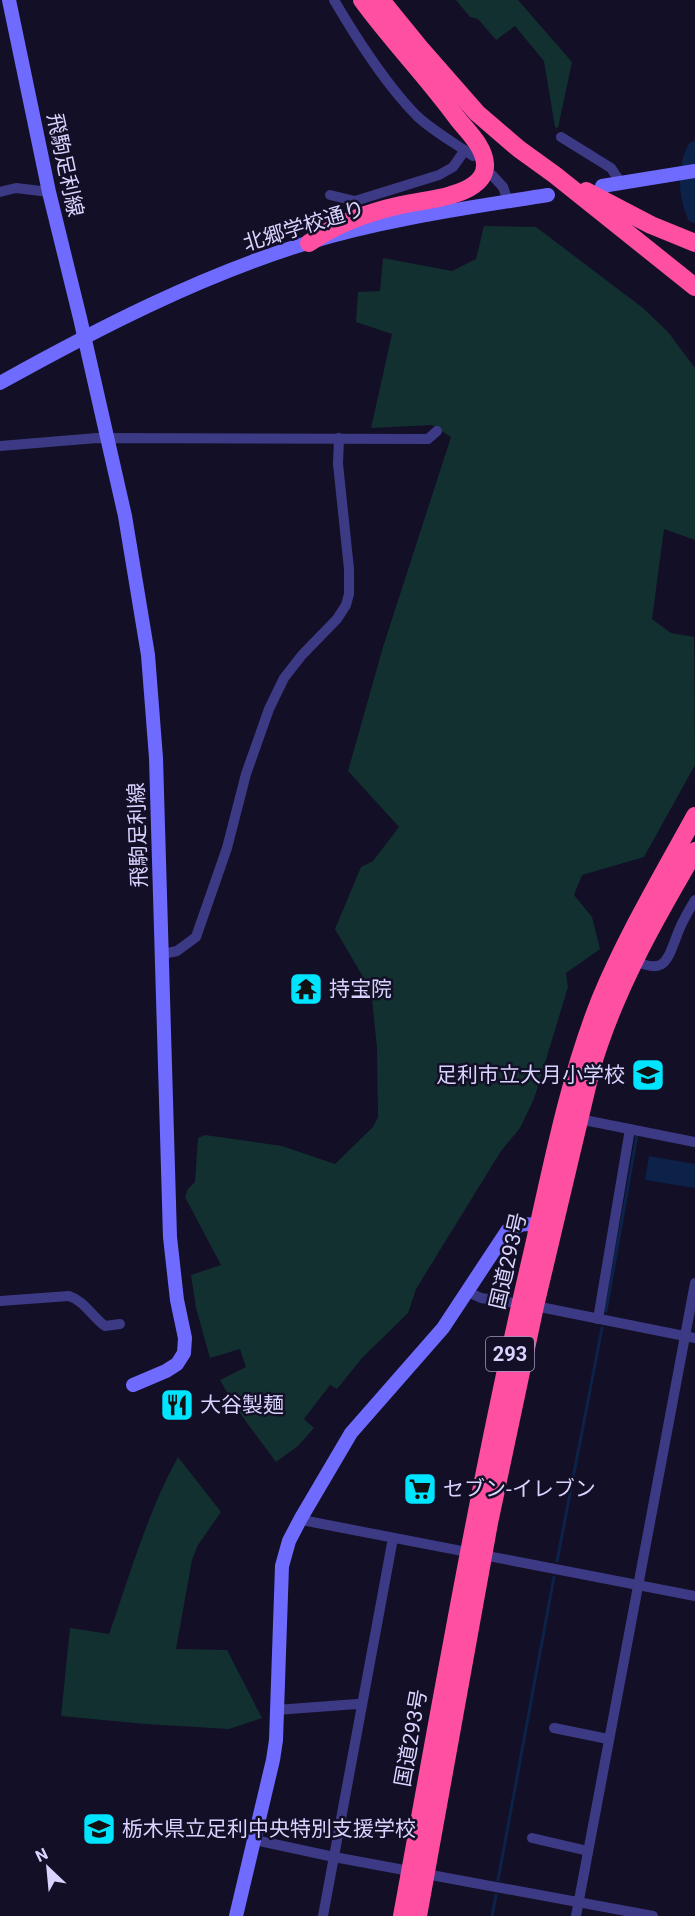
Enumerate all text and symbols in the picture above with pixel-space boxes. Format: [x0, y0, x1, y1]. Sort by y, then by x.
street label: 飛駒足利線 [42, 111, 88, 219]
street label: 北郷学校通り [240, 196, 368, 256]
street label: 飛駒足利線 [124, 782, 152, 888]
temple icon: 持宝院 [288, 971, 324, 1007]
place label: 持宝院 [329, 977, 392, 1001]
school or university icon: 足利市立大月小学校 [630, 1057, 666, 1093]
place label: 足利市立大月小学校 [436, 1063, 625, 1087]
street label: 国道293号 [485, 1210, 531, 1312]
road number: 293 [486, 1337, 534, 1371]
restaurant icon: 大谷製麺 [159, 1387, 195, 1423]
place label: 大谷製麺 [200, 1393, 284, 1417]
supermarket icon: セブン-イレブン [402, 1471, 438, 1507]
place label: セブン-イレブン [443, 1477, 596, 1501]
street label: 国道293号 [391, 1687, 431, 1789]
school or university icon: 栃木県立足利中央特別支援学校 [81, 1811, 117, 1847]
place label: 栃木県立足利中央特別支援学校 [122, 1817, 416, 1841]
north arrow [18, 1838, 78, 1898]
text: N [32, 1844, 51, 1866]

